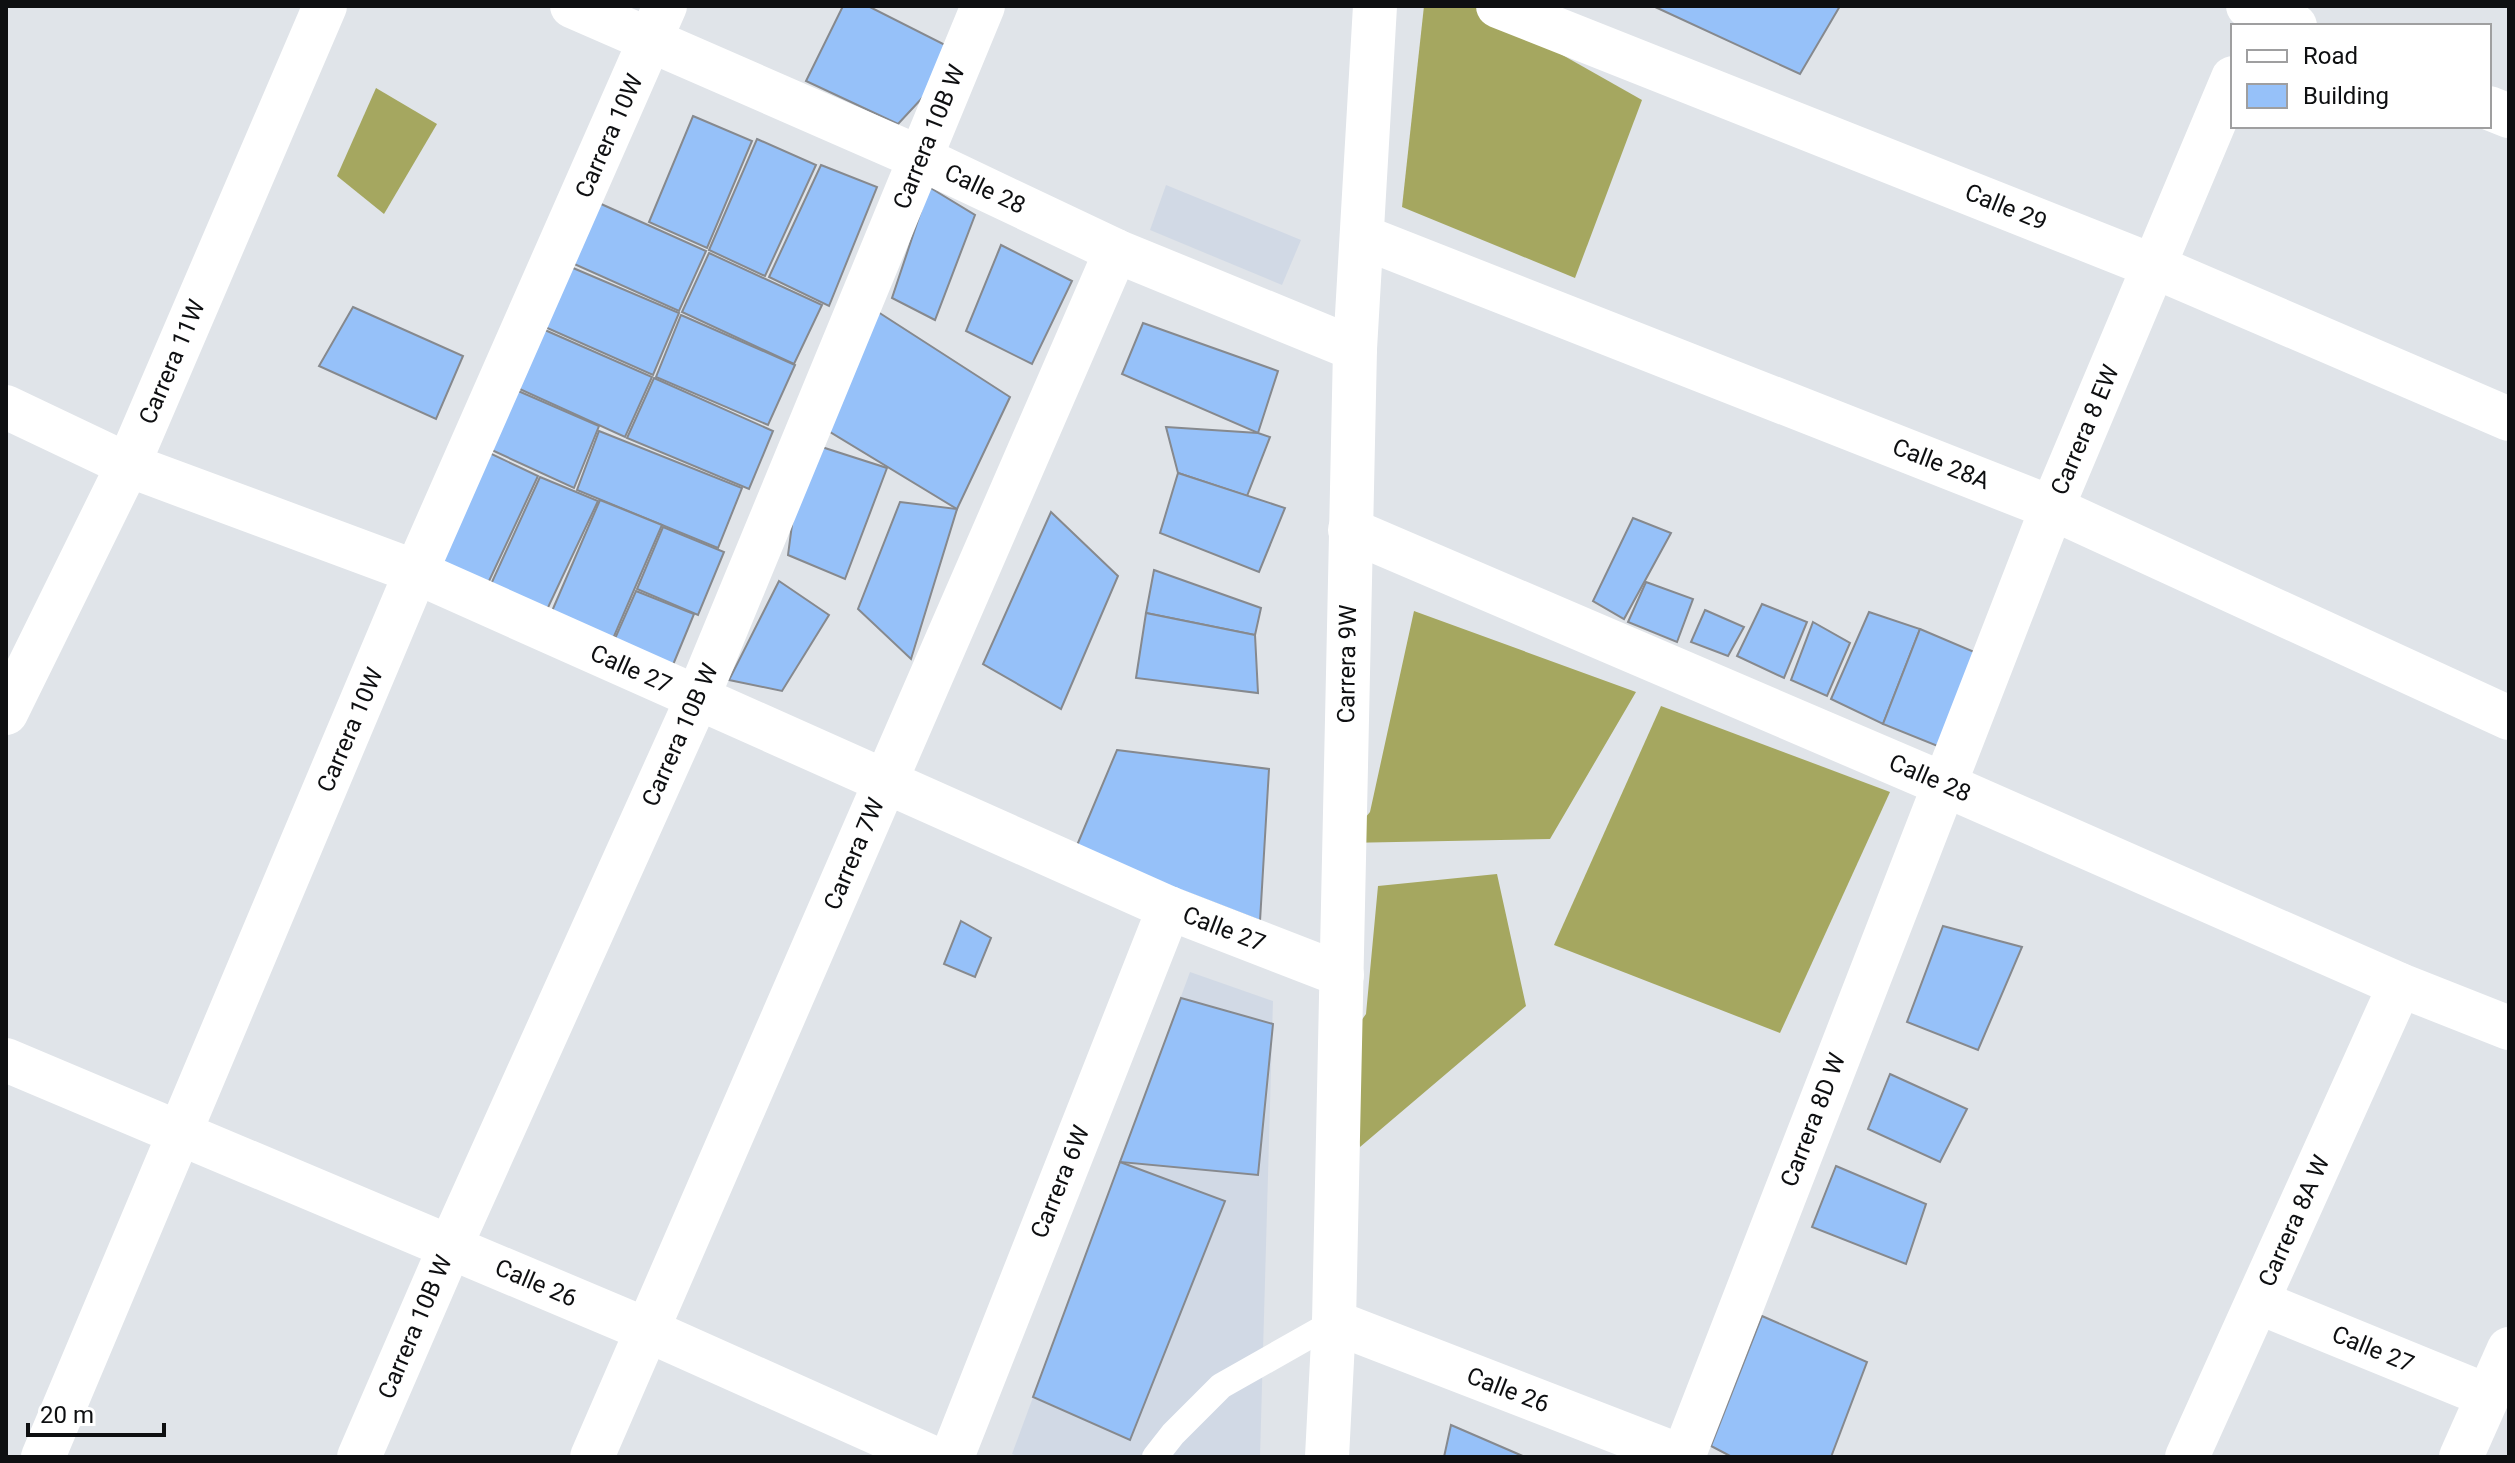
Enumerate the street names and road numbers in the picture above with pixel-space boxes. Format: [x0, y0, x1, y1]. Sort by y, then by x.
street label: Carrera 10B W [887, 61, 971, 213]
street label: Carrera 10W [569, 70, 649, 202]
street label: Calle 28 [940, 158, 1030, 220]
street label: Calle 29 [1961, 178, 2051, 236]
street label: Carrera 11W [133, 296, 211, 428]
street label: Carrera 8 EW [2045, 361, 2125, 499]
street label: Calle 28A [1889, 433, 1994, 495]
street label: Carrera 9W [1332, 604, 1362, 724]
street label: Calle 27 [586, 639, 676, 699]
street label: Carrera 10B W [636, 659, 724, 811]
street label: Carrera 10W [311, 664, 389, 796]
street label: Calle 28 [1885, 748, 1975, 808]
street label: Carrera 7W [818, 794, 890, 914]
street label: Calle 27 [1179, 901, 1269, 957]
street label: Carrera 8D W [1775, 1049, 1851, 1191]
street label: Carrera 6W [1025, 1122, 1095, 1242]
street label: Carrera 8A W [2253, 1151, 2335, 1291]
street label: Carrera 10B W [372, 1251, 458, 1403]
street label: Calle 26 [491, 1253, 581, 1313]
street label: Calle 27 [2328, 1320, 2418, 1378]
street label: Calle 26 [1463, 1362, 1553, 1418]

